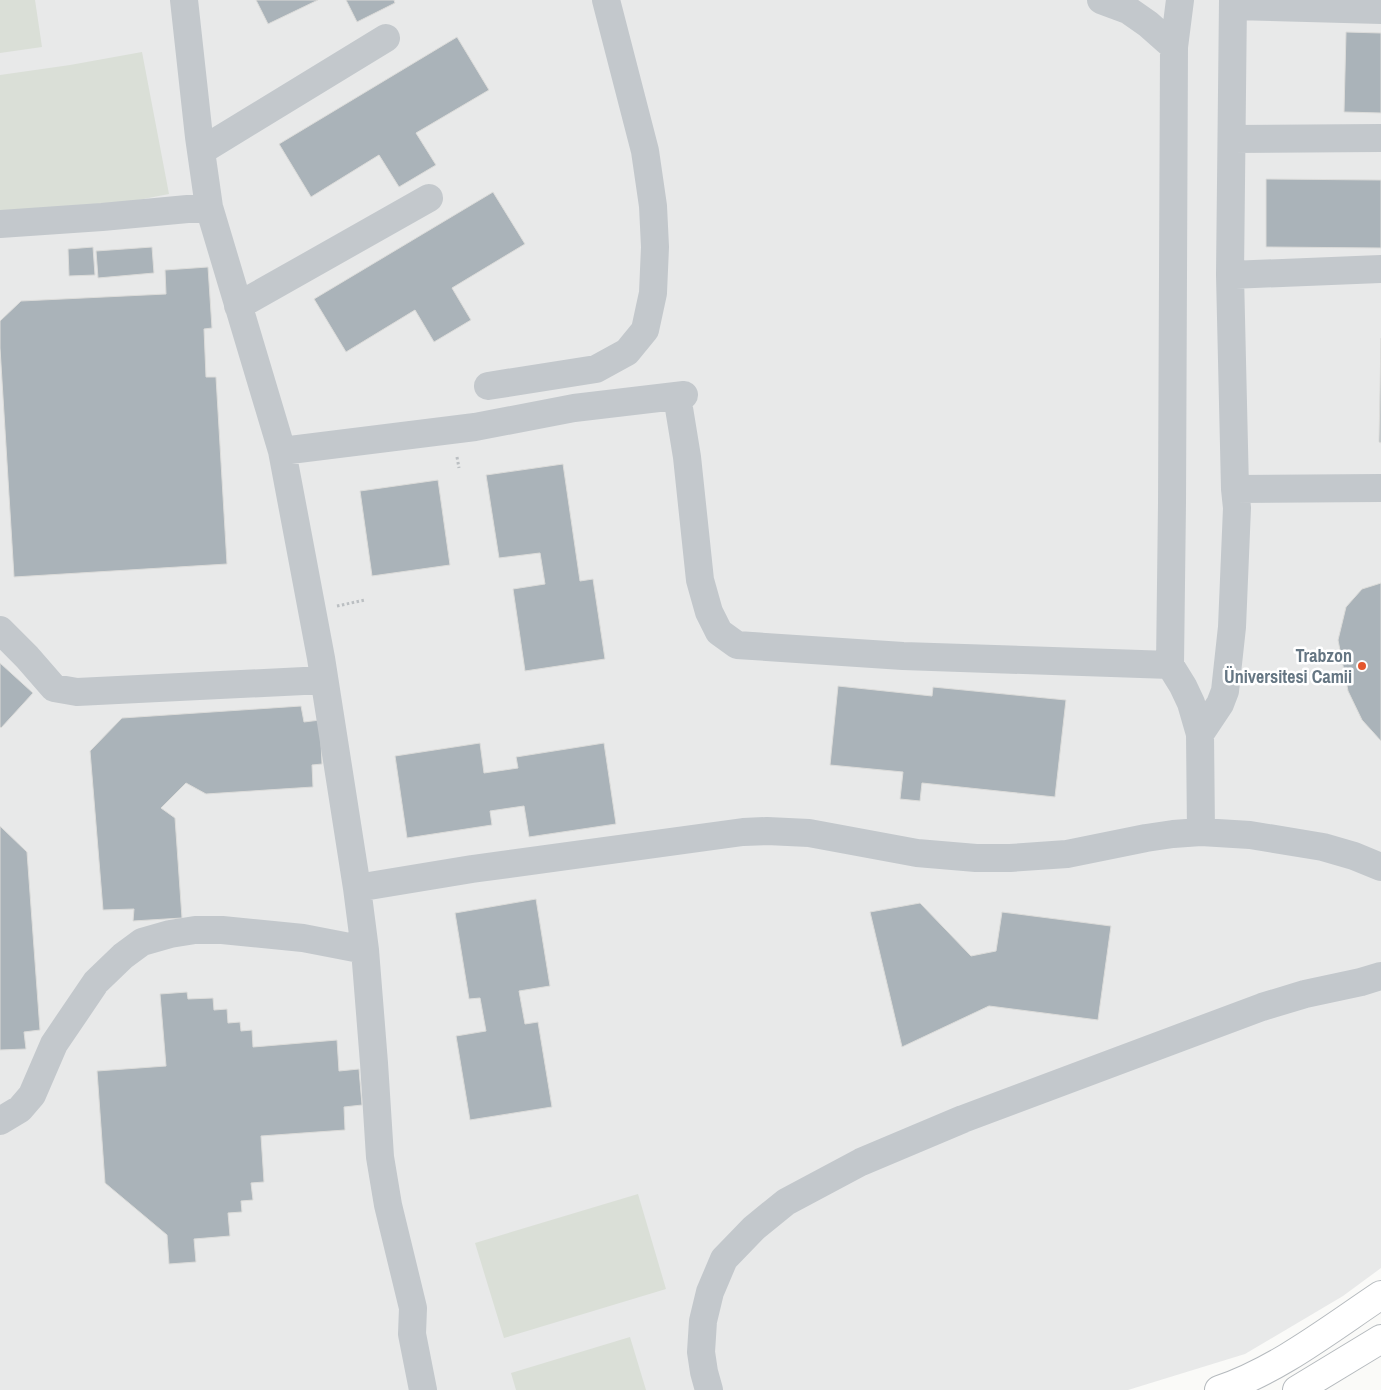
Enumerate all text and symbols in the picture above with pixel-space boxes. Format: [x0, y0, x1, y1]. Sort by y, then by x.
place label: Trabzon Üniversitesi Camii [1224, 643, 1352, 689]
marker: Trabzon Üniversitesi Camii [1356, 660, 1368, 672]

